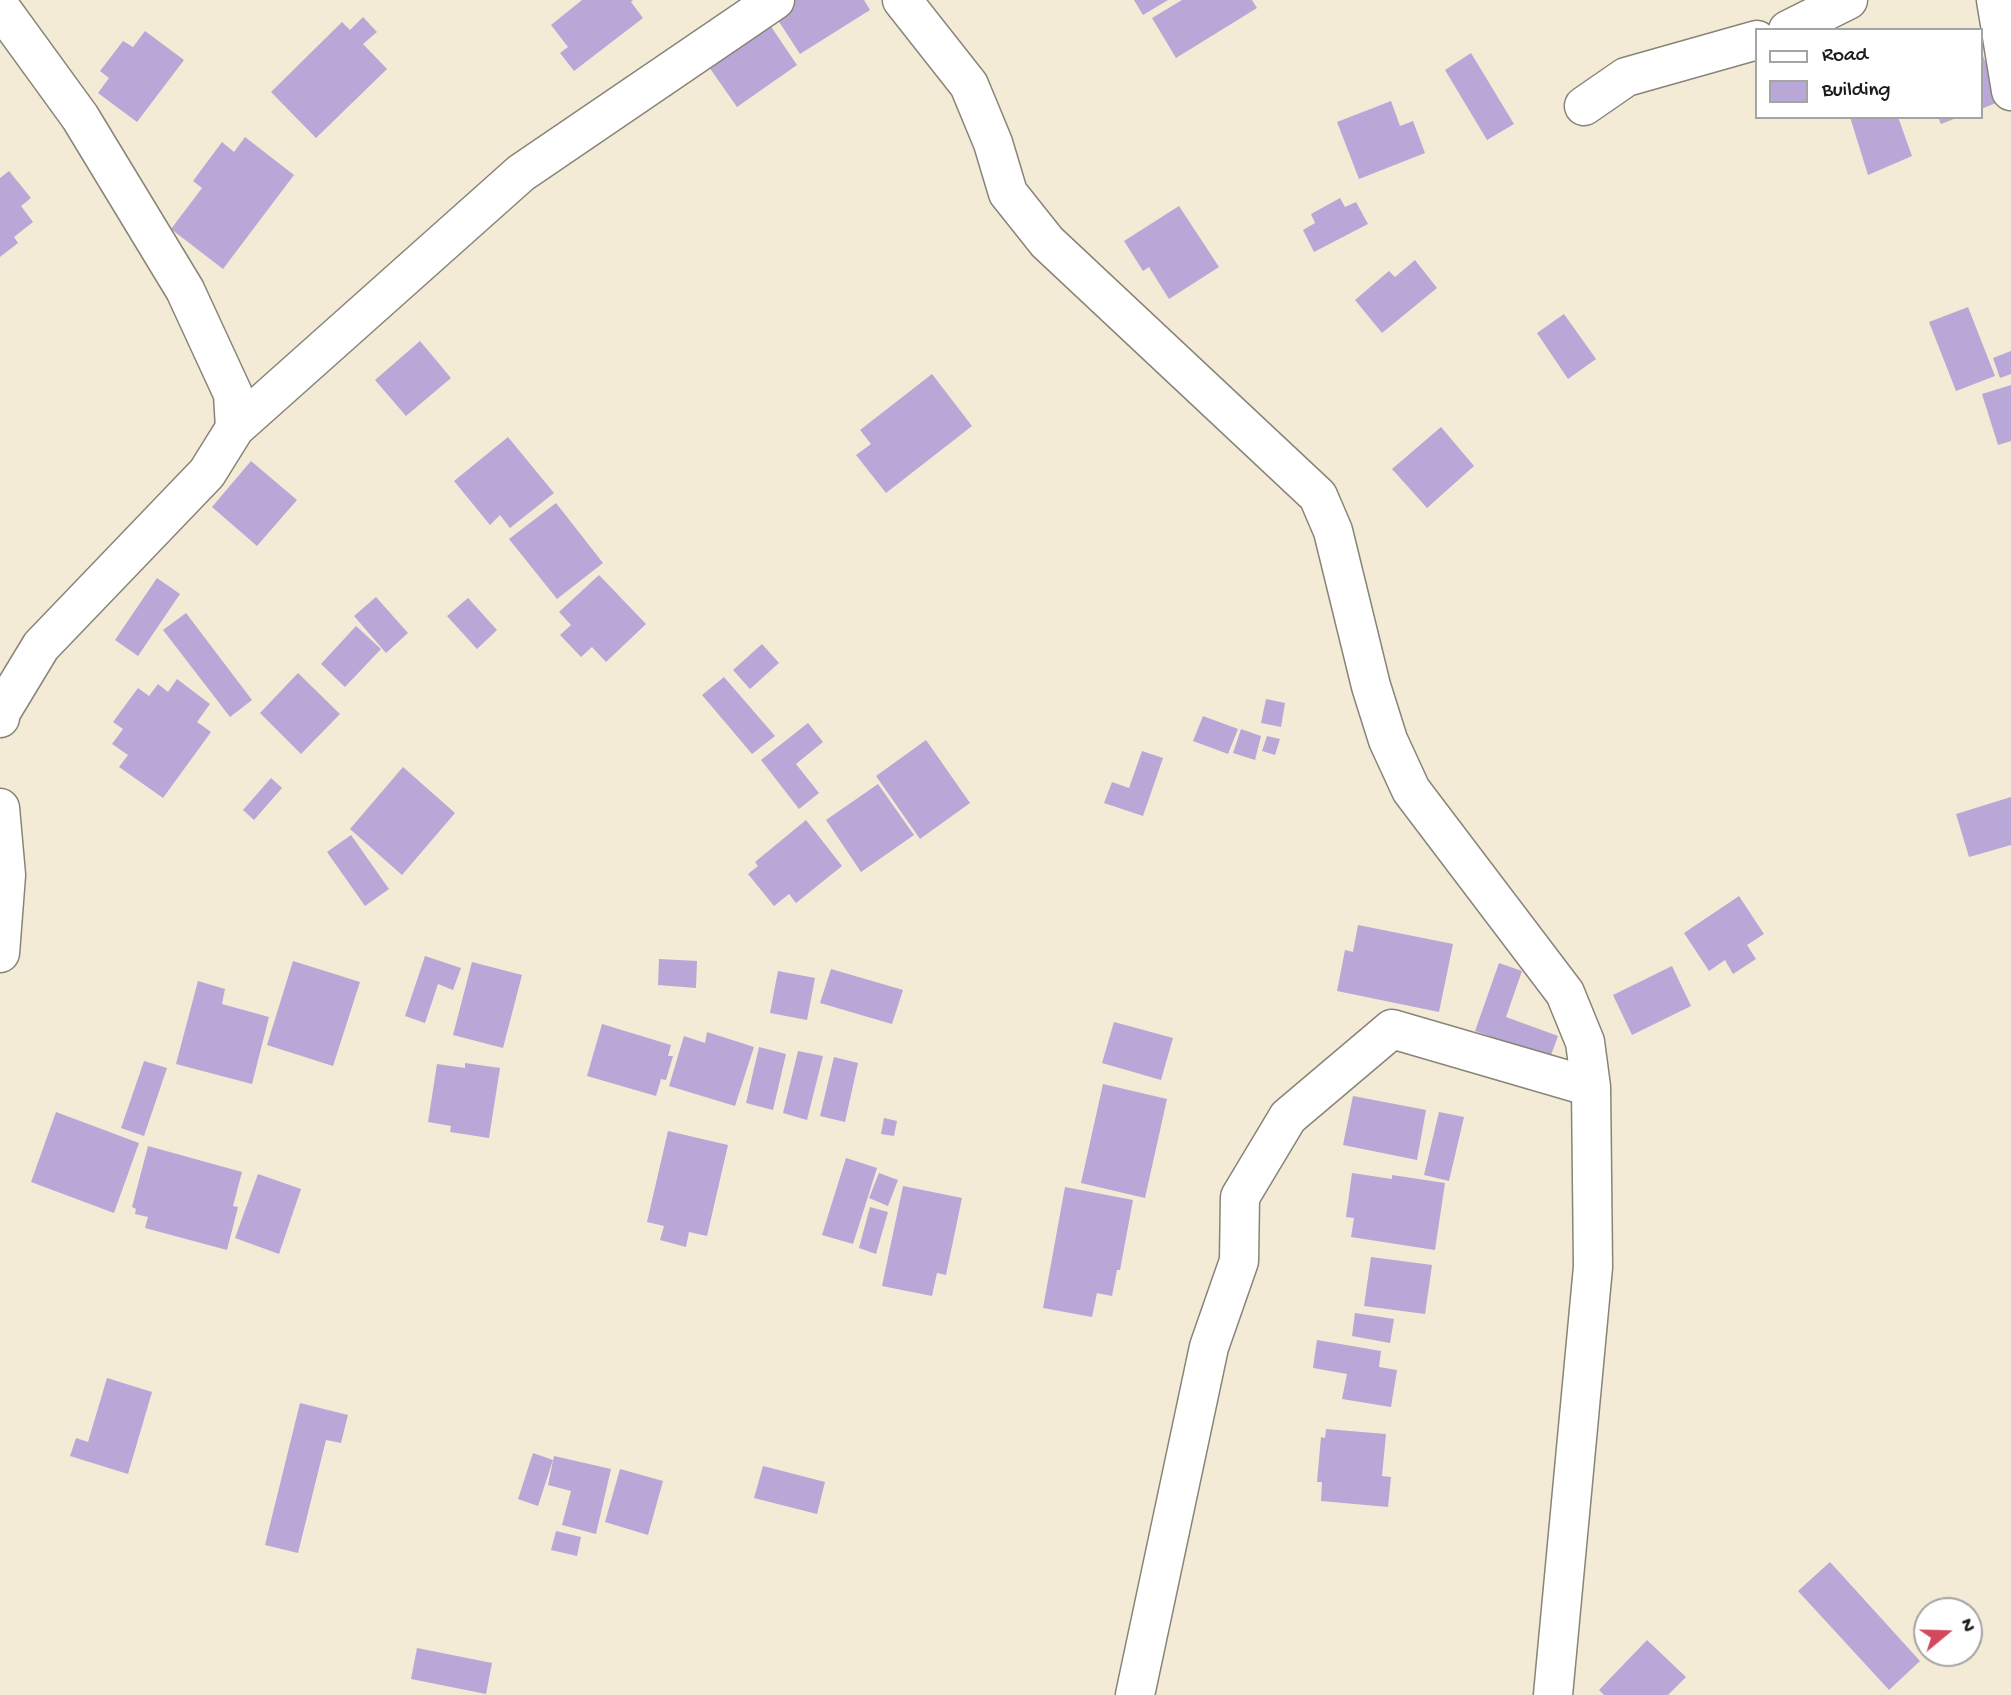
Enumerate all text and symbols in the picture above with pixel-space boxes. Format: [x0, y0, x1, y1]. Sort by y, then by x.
legend [1756, 28, 1983, 119]
text: Road [1822, 44, 1868, 69]
text: Building [1822, 79, 1891, 104]
north arrow [1913, 1597, 1983, 1667]
text: N [1954, 1616, 1979, 1635]

